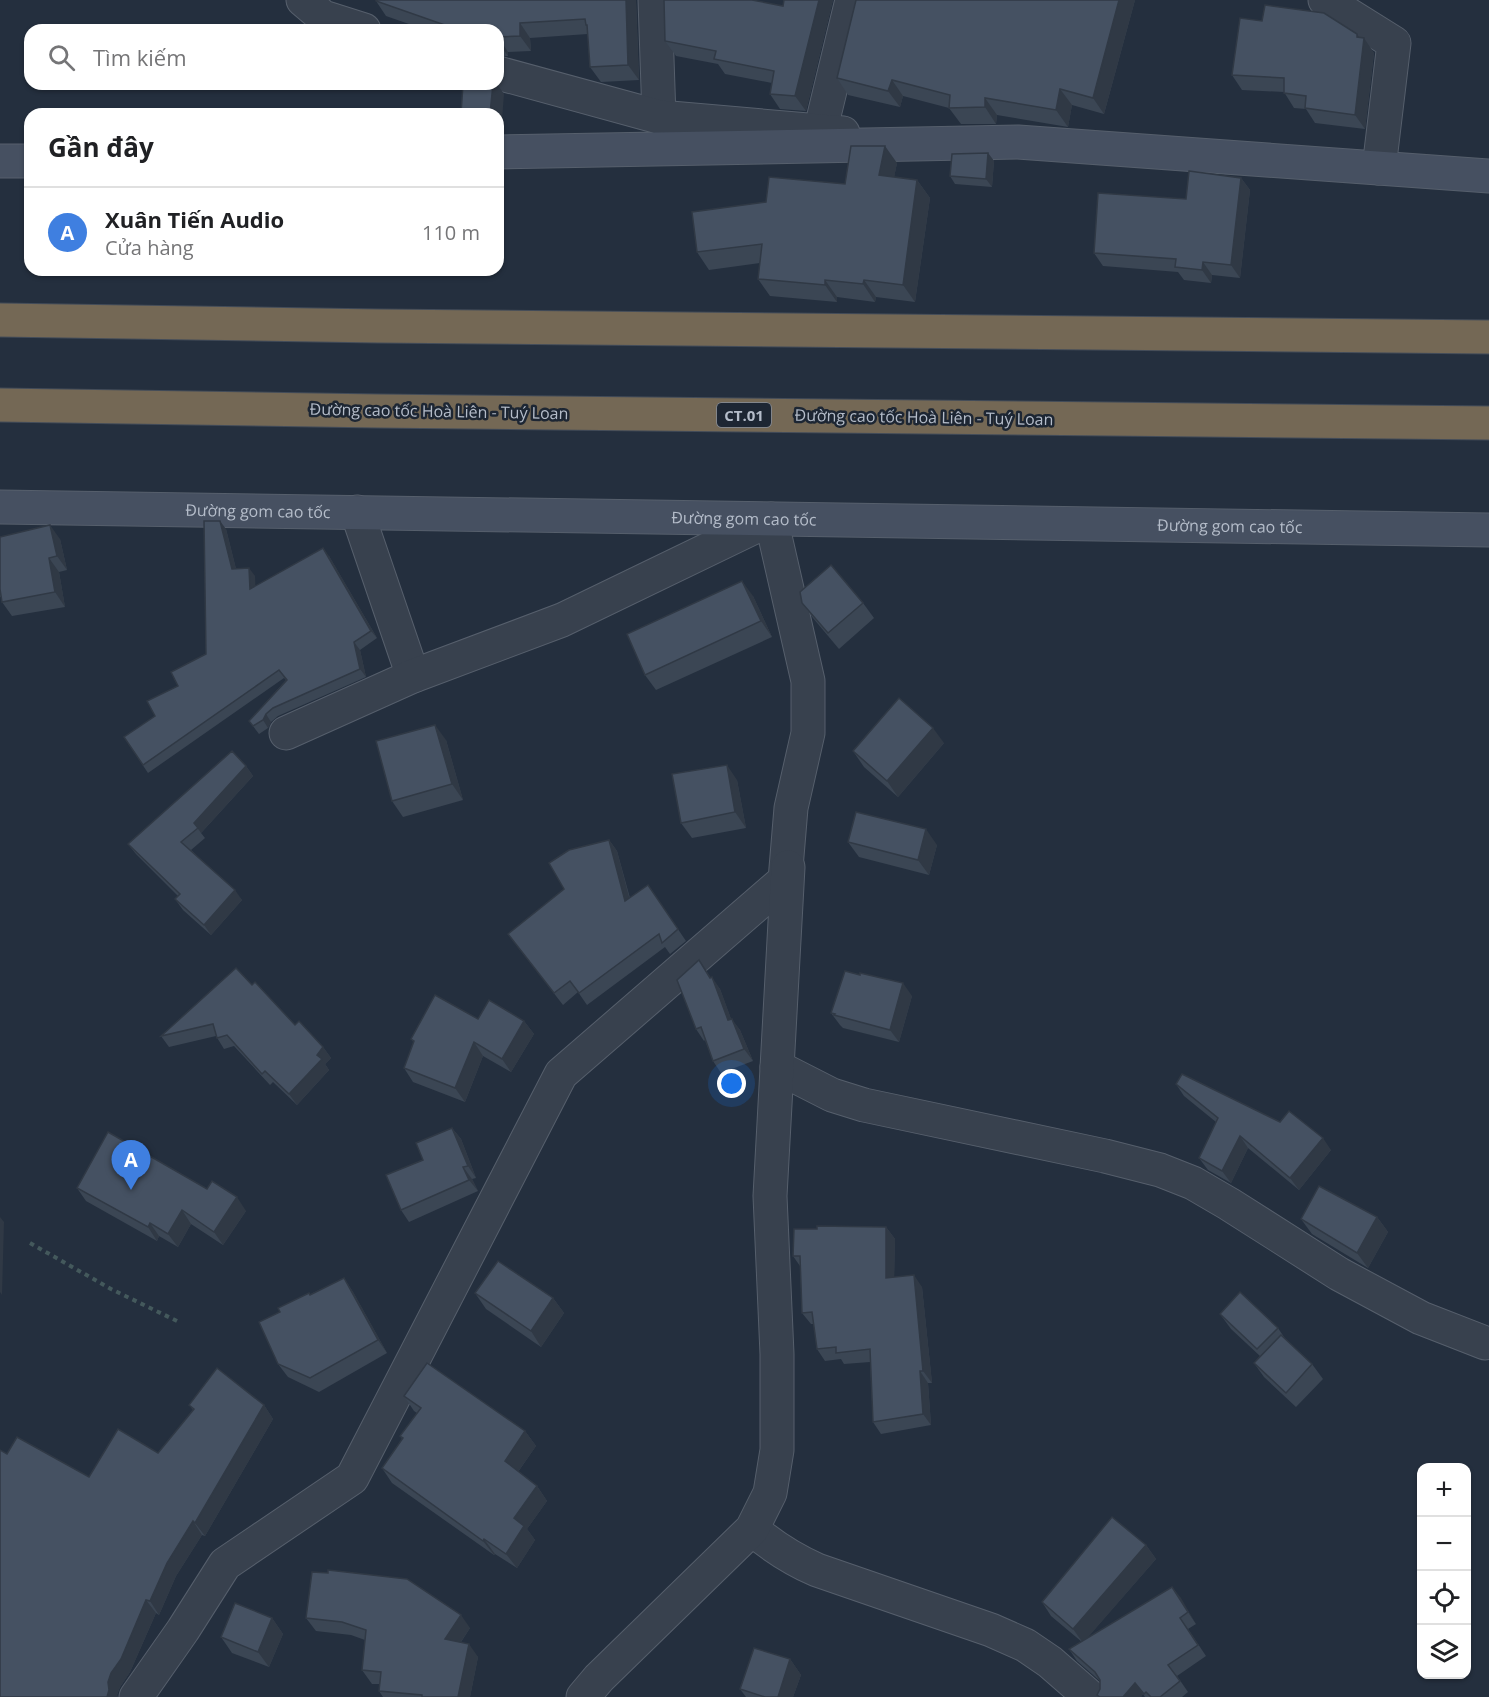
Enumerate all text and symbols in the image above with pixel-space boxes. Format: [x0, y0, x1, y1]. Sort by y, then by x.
search box [24, 24, 504, 90]
icon: search [45, 41, 78, 74]
text: Tìm kiếm [93, 42, 187, 72]
text: Gần đây [48, 129, 154, 165]
text: Xuân Tiến Audio [105, 204, 284, 234]
text: A [61, 219, 74, 246]
text: 110 m [422, 219, 480, 246]
text: Cửa hàng [105, 234, 194, 261]
street label: Đường cao tốc Hoà Liên - Tuý Loan [309, 398, 569, 424]
road number: CT.01 [717, 403, 771, 427]
street label: Đường cao tốc Hoà Liên - Tuý Loan [794, 404, 1054, 430]
street label: Đường gom cao tốc [185, 499, 331, 523]
street label: Đường gom cao tốc [671, 506, 817, 531]
street label: Đường gom cao tốc [1157, 514, 1303, 538]
your location [717, 1069, 746, 1098]
pin: A [112, 1140, 150, 1190]
map controls [1417, 1463, 1471, 1679]
button: + [1417, 1463, 1471, 1517]
button: − [1417, 1517, 1471, 1571]
button: locate [1417, 1571, 1471, 1625]
button: layers [1417, 1625, 1471, 1679]

